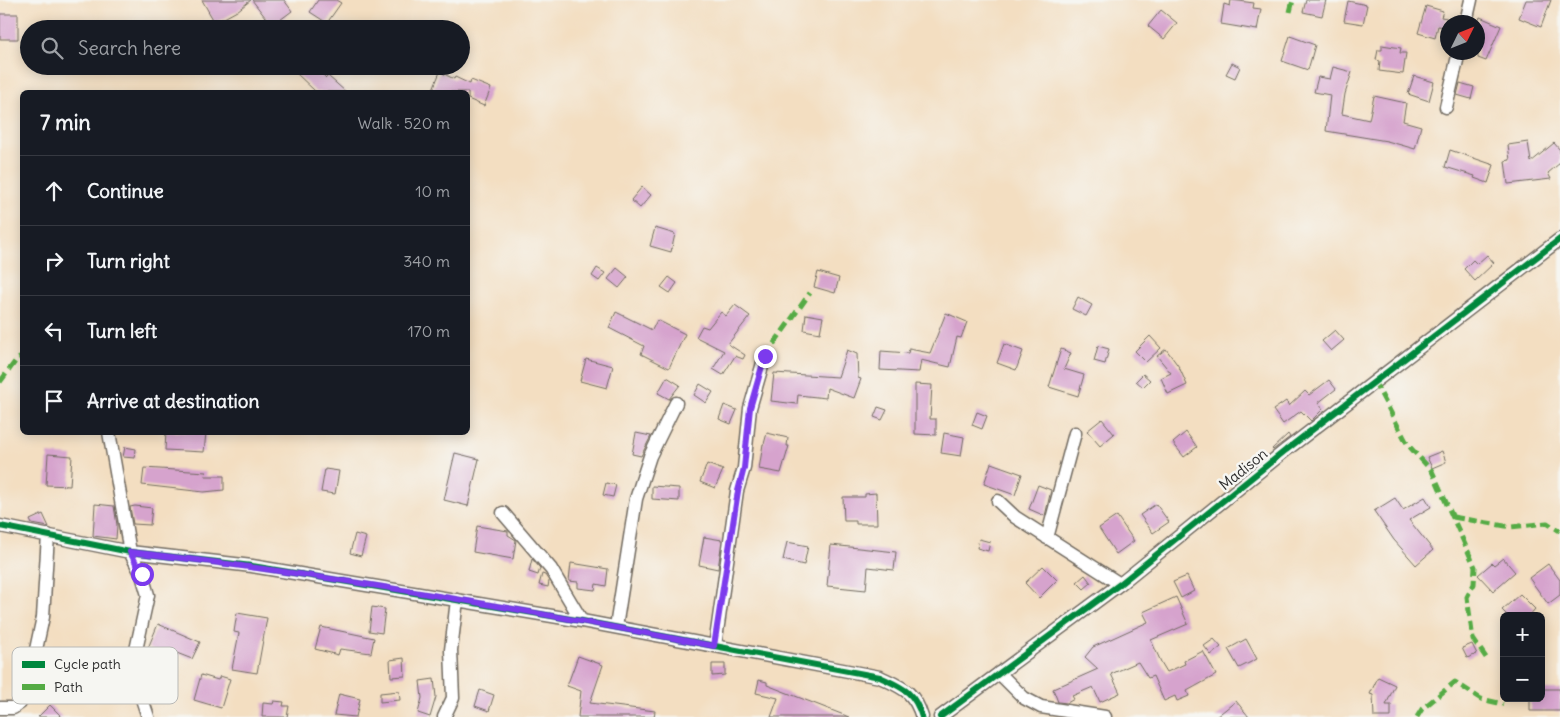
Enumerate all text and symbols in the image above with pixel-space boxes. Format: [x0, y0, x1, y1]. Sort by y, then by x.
north arrow [1440, 15, 1485, 60]
search box [20, 20, 470, 75]
icon: search [38, 34, 66, 62]
text: Search here [78, 36, 181, 60]
text: 7 min [40, 109, 91, 136]
text: Walk · 520 m [358, 113, 450, 133]
icon: ahead [40, 177, 68, 205]
text: Continue [87, 179, 164, 203]
text: 10 m [415, 181, 450, 201]
icon: right [40, 247, 68, 275]
text: Turn right [87, 249, 170, 273]
text: 340 m [403, 251, 450, 271]
icon: left [40, 317, 68, 345]
text: Turn left [87, 319, 157, 343]
text: 170 m [407, 321, 450, 341]
route end [754, 345, 777, 368]
icon: arrive [40, 387, 68, 415]
text: Arrive at destination [87, 389, 260, 413]
street label: Madison [1215, 444, 1271, 494]
route start [131, 563, 154, 586]
map controls [1500, 612, 1545, 702]
button: + [1500, 612, 1545, 657]
legend [12, 647, 178, 704]
text: Cycle path [54, 655, 121, 673]
button: − [1500, 657, 1545, 702]
text: Path [54, 678, 83, 696]

